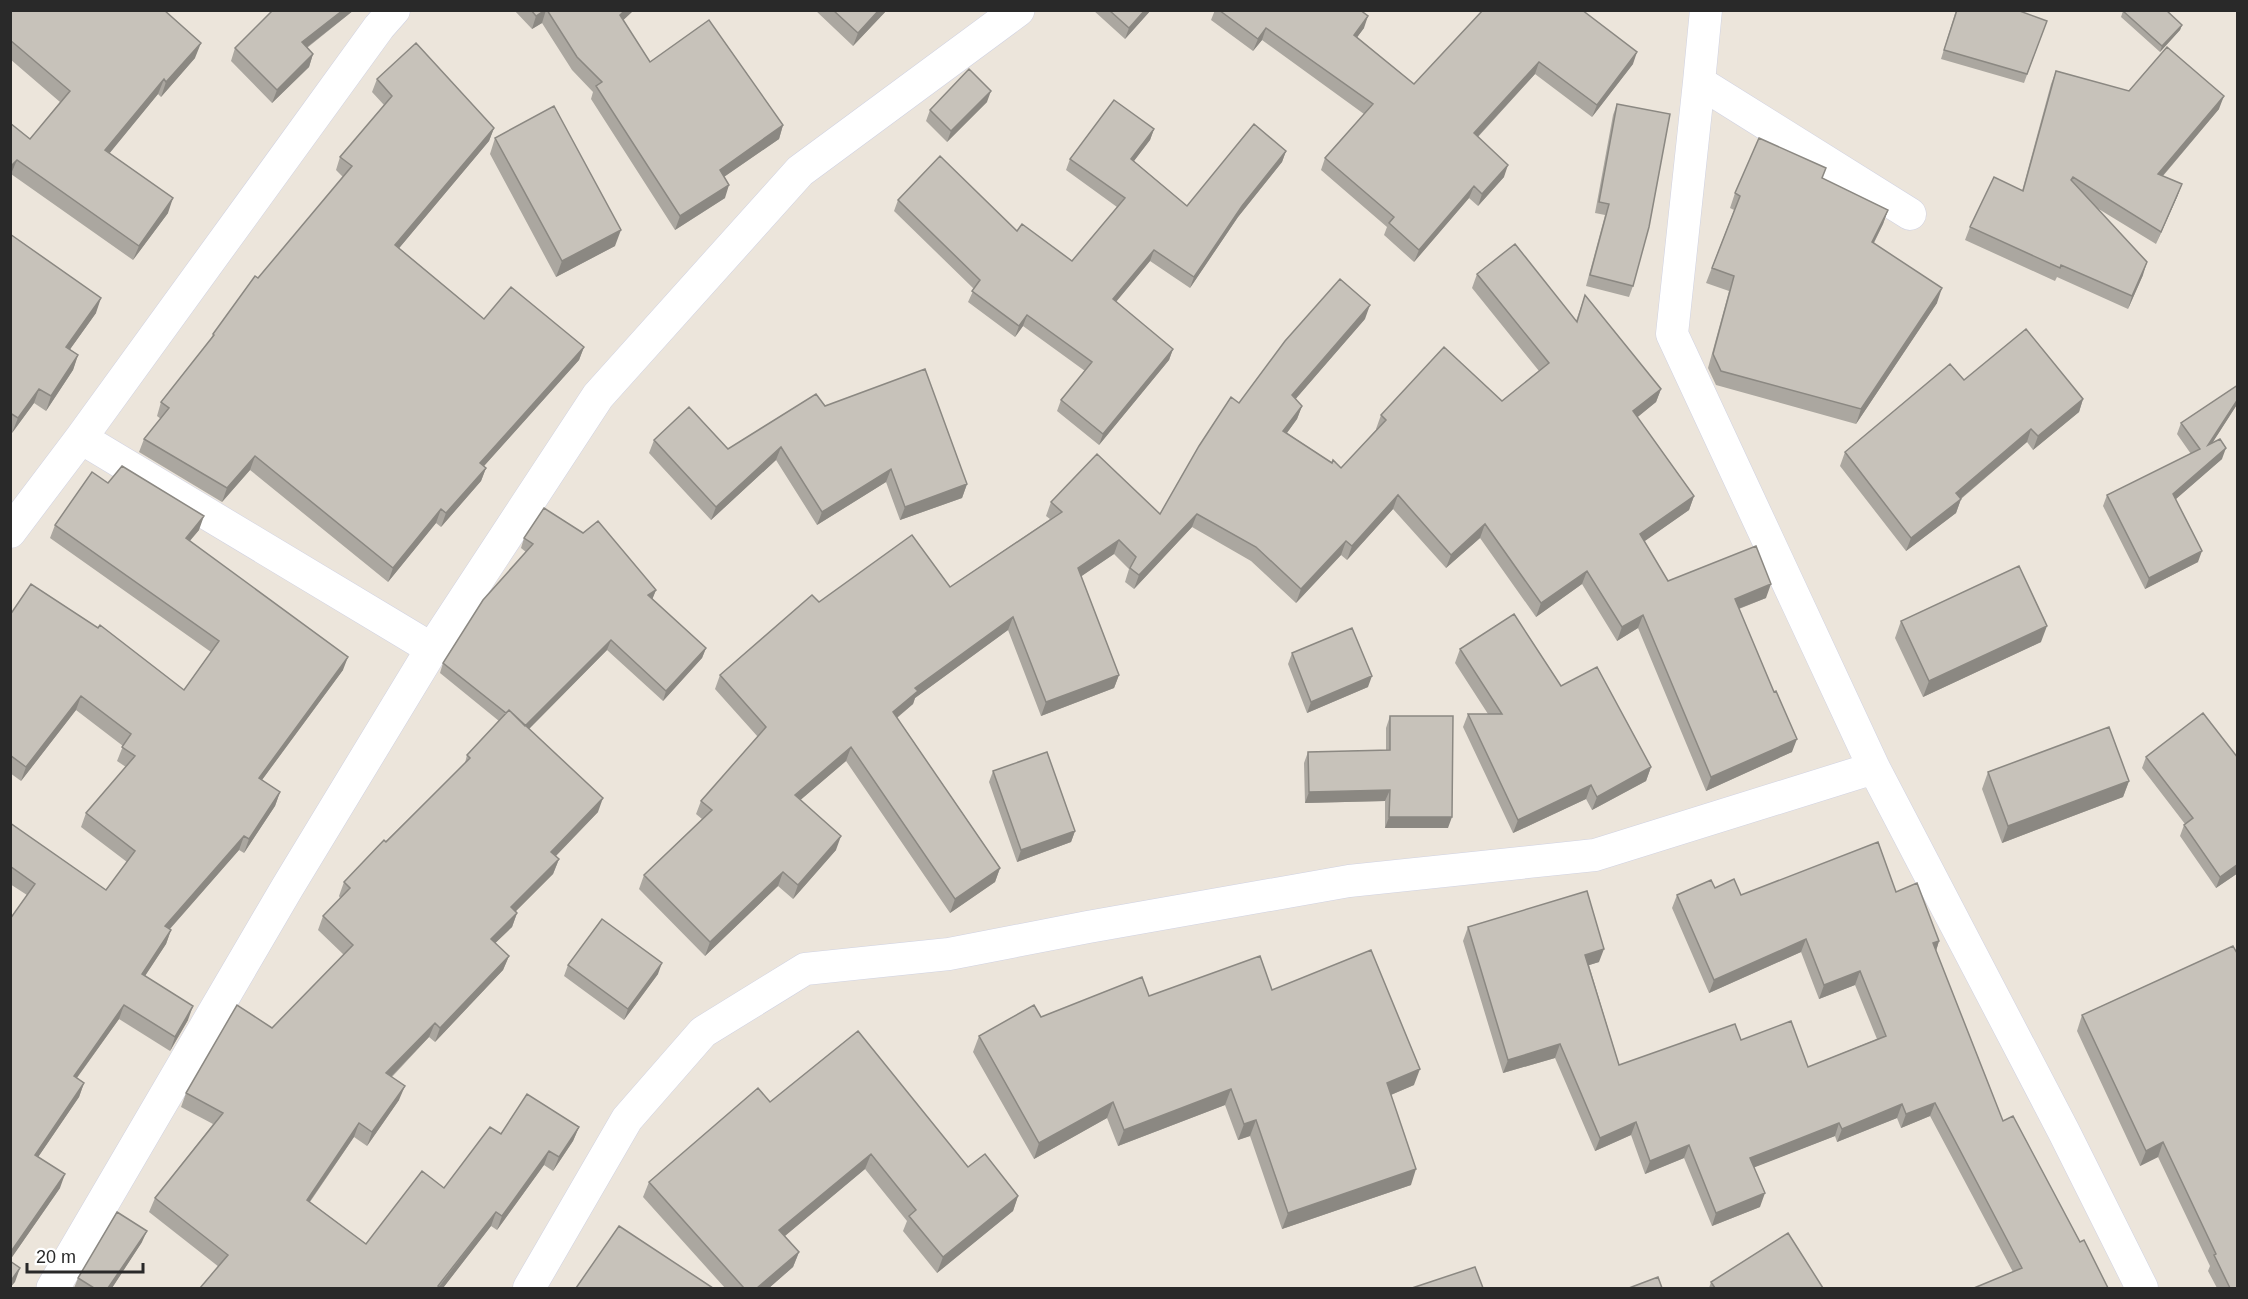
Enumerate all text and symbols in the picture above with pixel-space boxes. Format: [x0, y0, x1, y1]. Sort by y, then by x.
scale bar [27, 1236, 142, 1274]
text: 20 m [36, 1247, 76, 1267]

